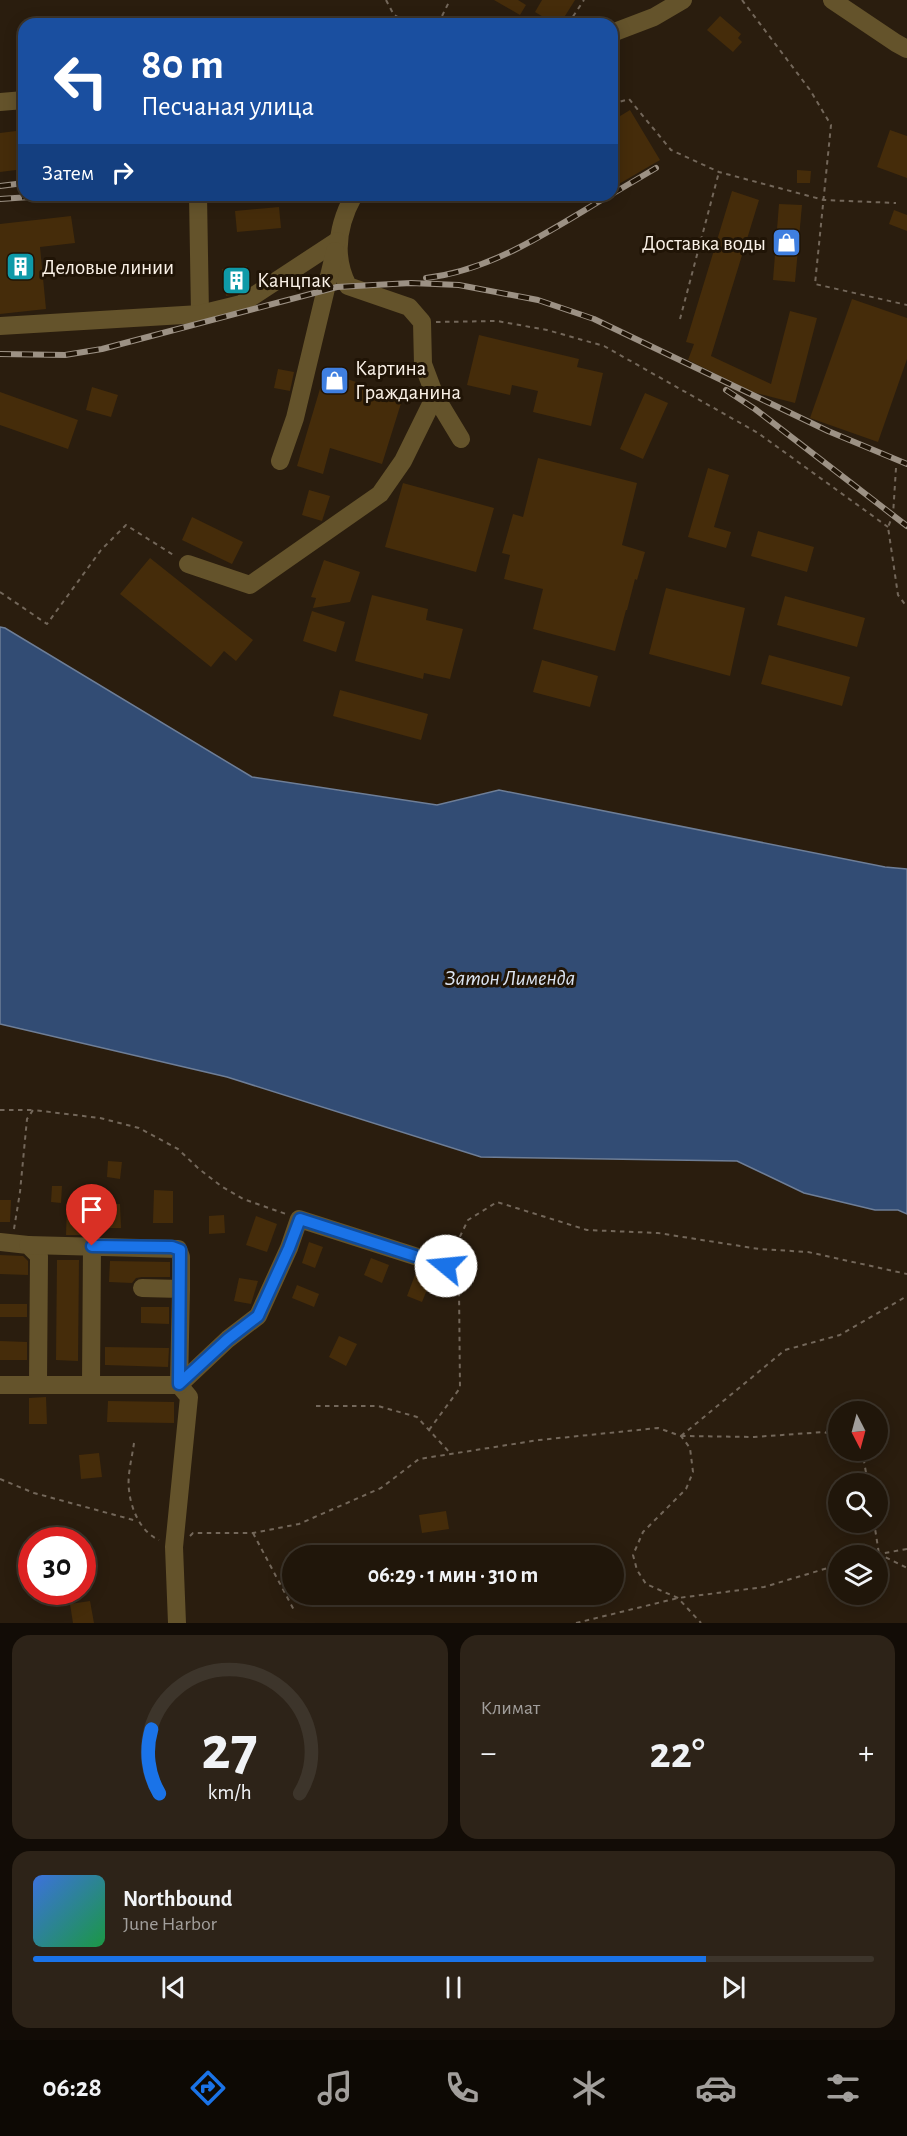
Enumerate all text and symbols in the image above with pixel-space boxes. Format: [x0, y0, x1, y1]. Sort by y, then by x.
icon: left [42, 42, 120, 120]
text: 80 m [141, 44, 224, 86]
text: Песчаная улица [141, 93, 314, 120]
icon: right [106, 156, 139, 189]
text: Затем [42, 162, 94, 184]
shop icon: Доставка воды [771, 227, 803, 259]
place label: Доставка воды [642, 233, 766, 254]
building icon: Деловые линии [5, 251, 37, 283]
place label: Деловые линии [42, 257, 174, 278]
building icon: Канцпак [220, 264, 252, 296]
place label: Канцпак [257, 270, 331, 291]
place label: Картина Гражданина [355, 358, 461, 403]
shop icon: Картина Гражданина [318, 364, 350, 396]
water label: Затон Лименда [445, 967, 575, 989]
pin [66, 1184, 117, 1246]
icon: arrive [75, 1193, 108, 1226]
position arrow [414, 1234, 478, 1298]
north arrow [828, 1401, 888, 1461]
map controls [828, 1401, 888, 1605]
button: search [828, 1473, 888, 1533]
speed limit sign: 30 [18, 1527, 96, 1605]
button: layers [828, 1545, 888, 1605]
text: 06:29 · 1 мин · 310 m [368, 1564, 538, 1586]
text: Климат [481, 1698, 540, 1718]
text: 27 [202, 1718, 258, 1780]
text: 22° [649, 1731, 705, 1776]
text: − [481, 1737, 496, 1770]
text: + [858, 1737, 874, 1770]
text: km/h [208, 1782, 252, 1803]
text: Northbound [123, 1888, 232, 1910]
text: June Harbor [123, 1914, 217, 1934]
icon: previous [157, 1971, 190, 2004]
icon: pause [437, 1971, 470, 2004]
icon: next [717, 1971, 750, 2004]
icon: directions [187, 2067, 229, 2109]
icon: music [314, 2067, 356, 2109]
icon: phone [441, 2067, 483, 2109]
icon: climate [568, 2067, 610, 2109]
icon: car [695, 2067, 737, 2109]
icon: filters [822, 2067, 864, 2109]
text: 06:28 [43, 2074, 102, 2101]

